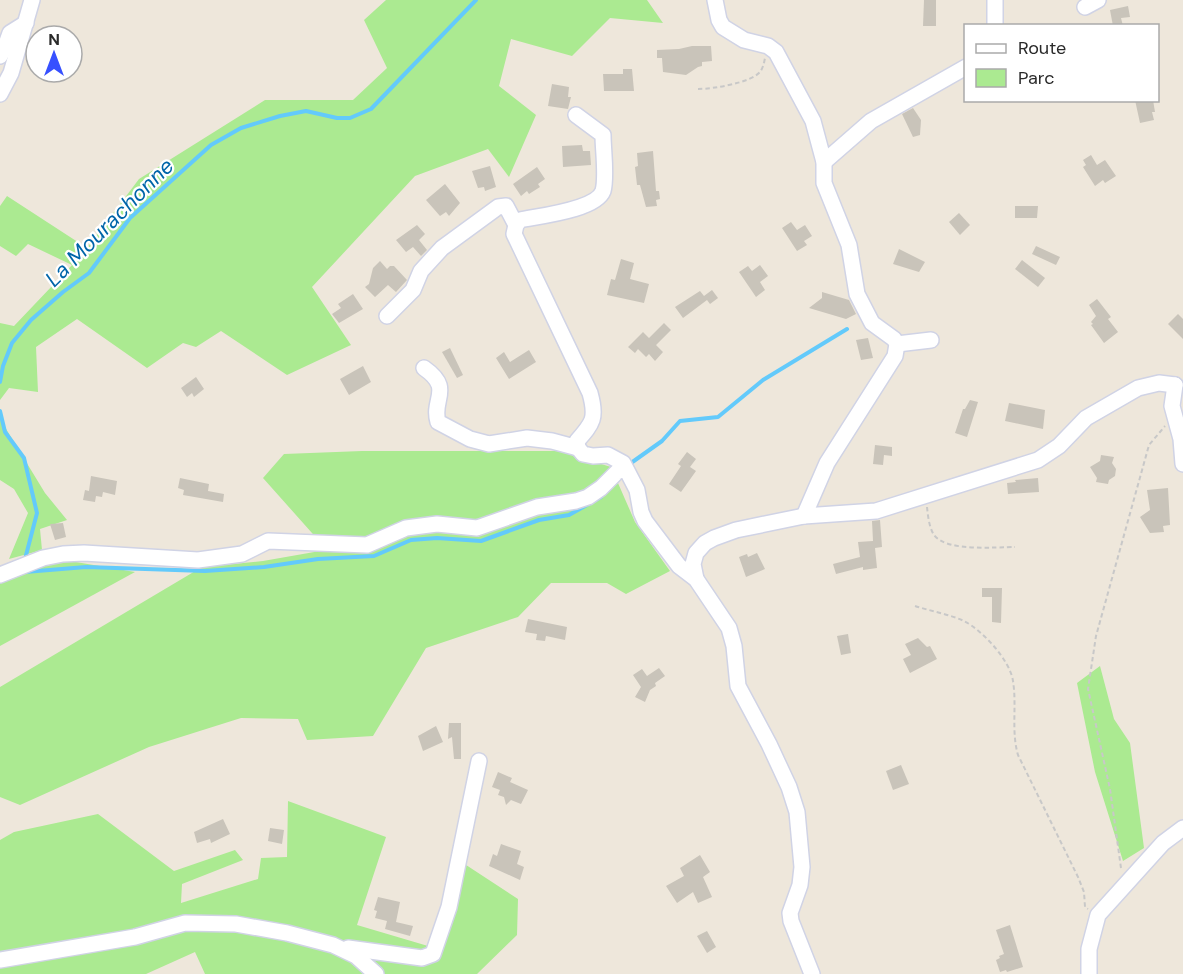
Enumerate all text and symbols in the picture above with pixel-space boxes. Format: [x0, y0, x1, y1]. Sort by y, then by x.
north arrow [24, 24, 84, 84]
legend [964, 24, 1159, 102]
text: N [48, 29, 60, 50]
text: Route [1018, 36, 1066, 60]
text: Parc [1018, 66, 1054, 90]
water label: La Mourachonne [39, 152, 180, 293]

